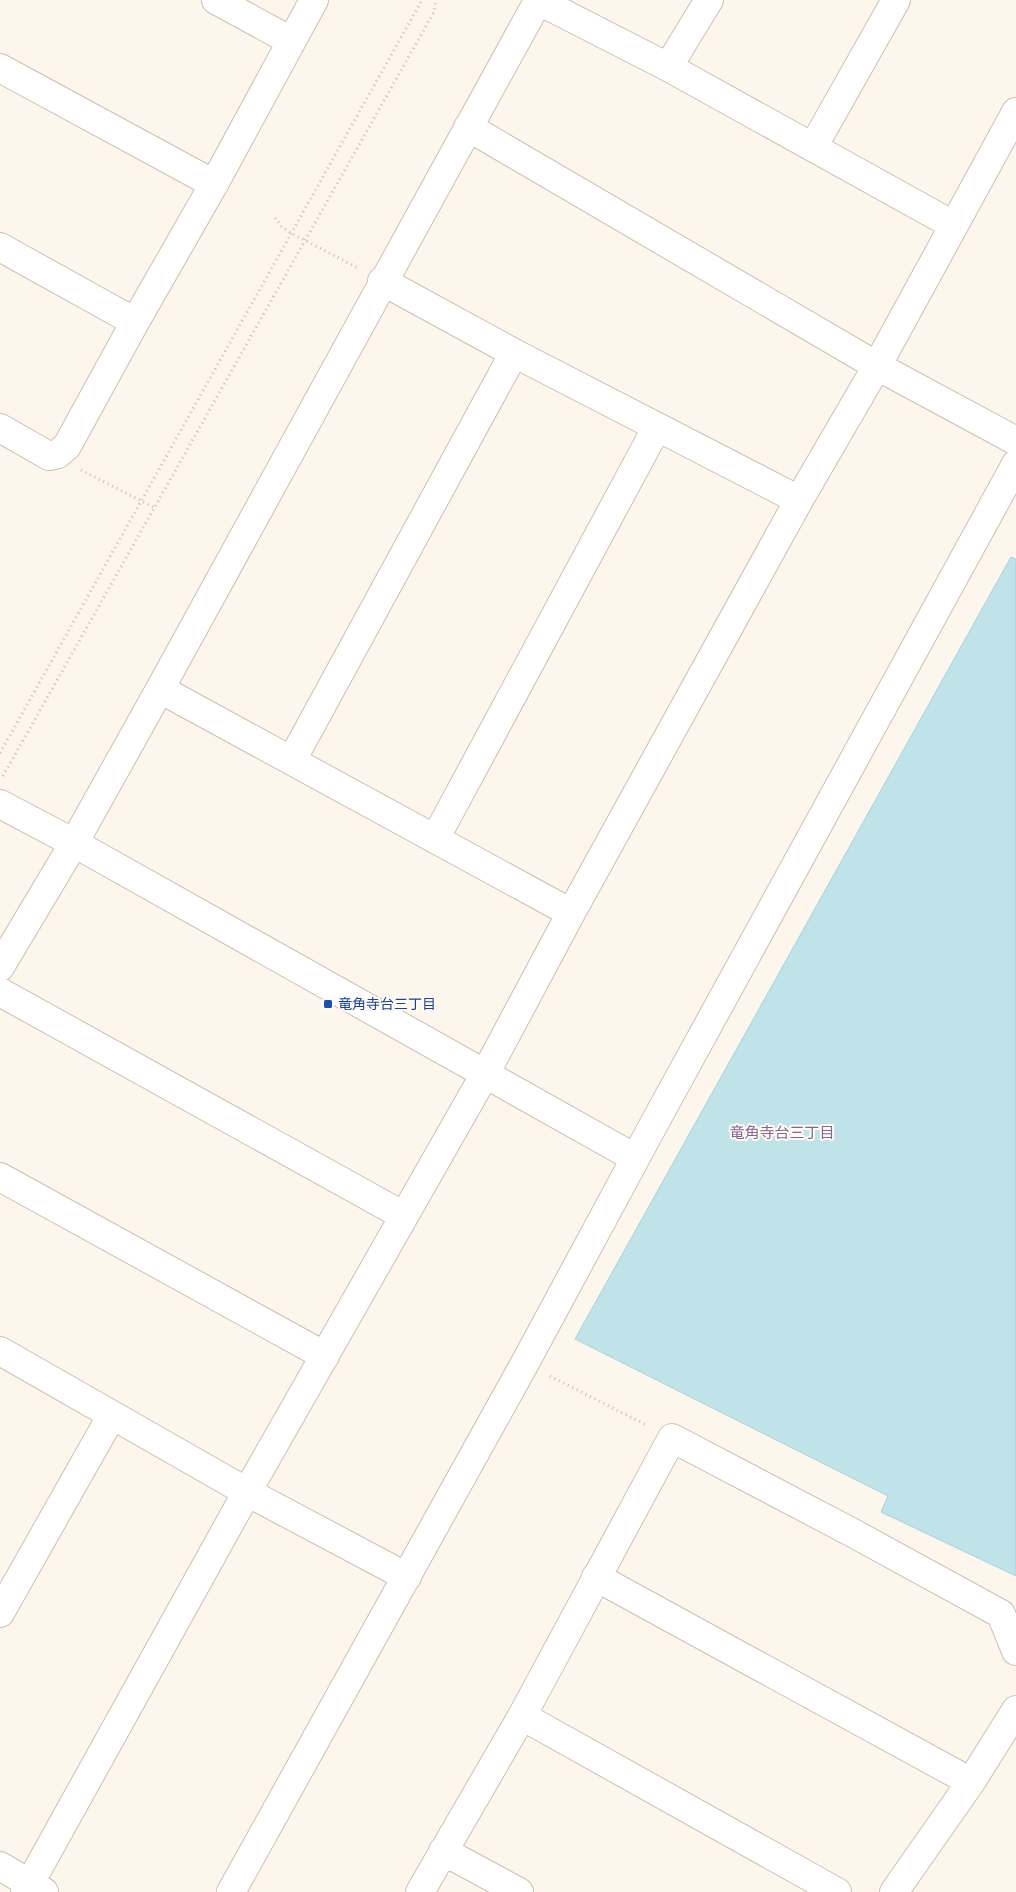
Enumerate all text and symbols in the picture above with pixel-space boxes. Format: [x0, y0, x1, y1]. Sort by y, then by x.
place label: 竜角寺台三丁目 [338, 995, 436, 1014]
marker: 竜角寺台三丁目 [322, 998, 334, 1010]
district label: 竜角寺台三丁目 [729, 1123, 835, 1143]

